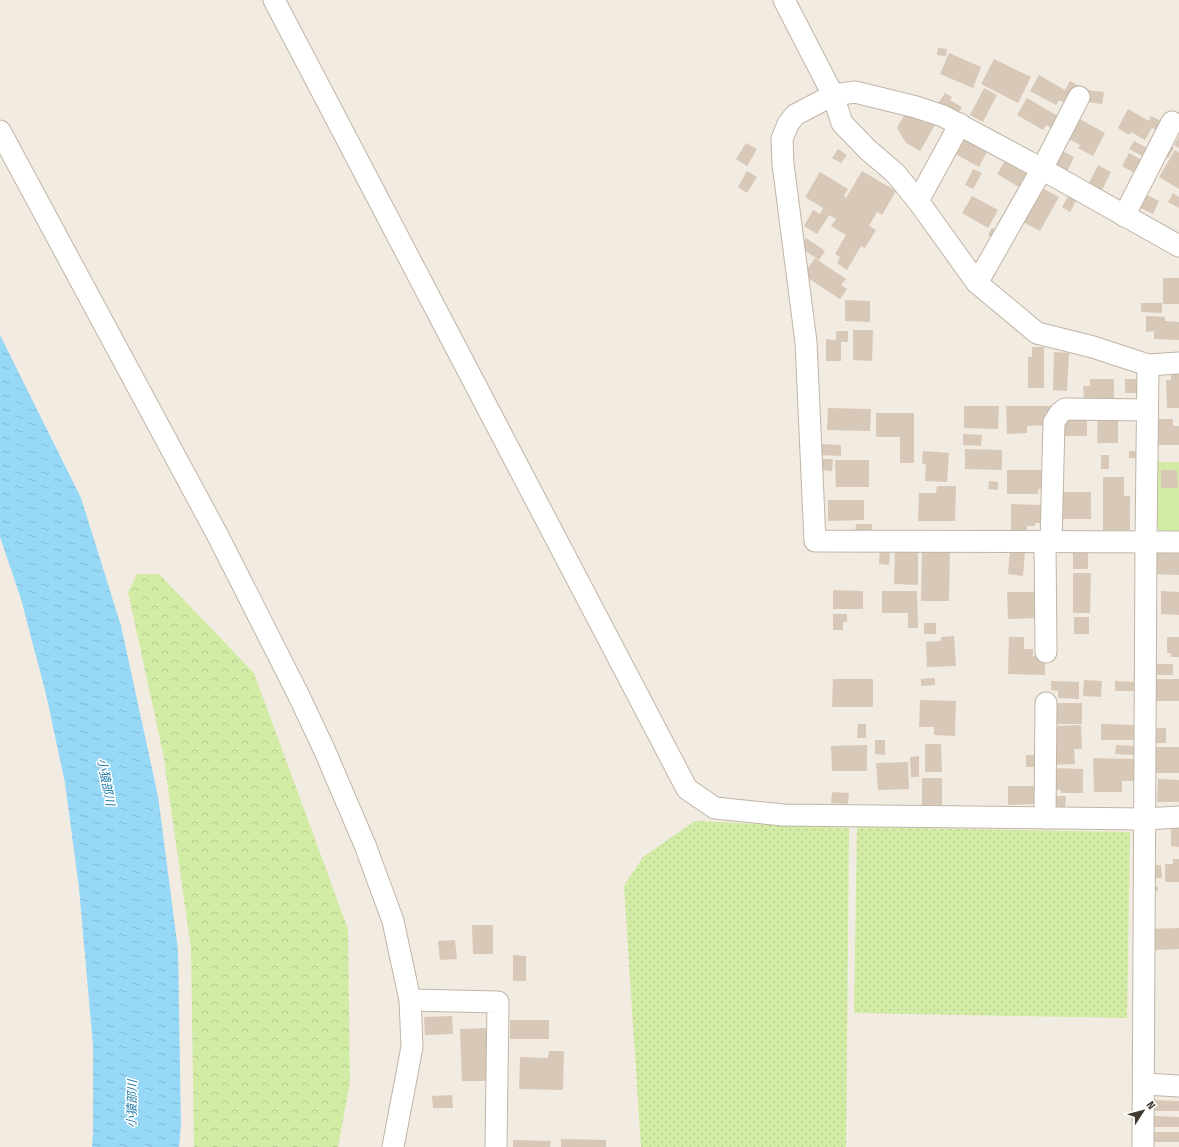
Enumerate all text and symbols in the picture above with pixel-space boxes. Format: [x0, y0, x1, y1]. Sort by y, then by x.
water label: 小猿部川 [95, 757, 118, 809]
water label: 小猿部川 [125, 1078, 139, 1128]
north arrow [1123, 1091, 1163, 1131]
text: N [1143, 1099, 1158, 1112]

